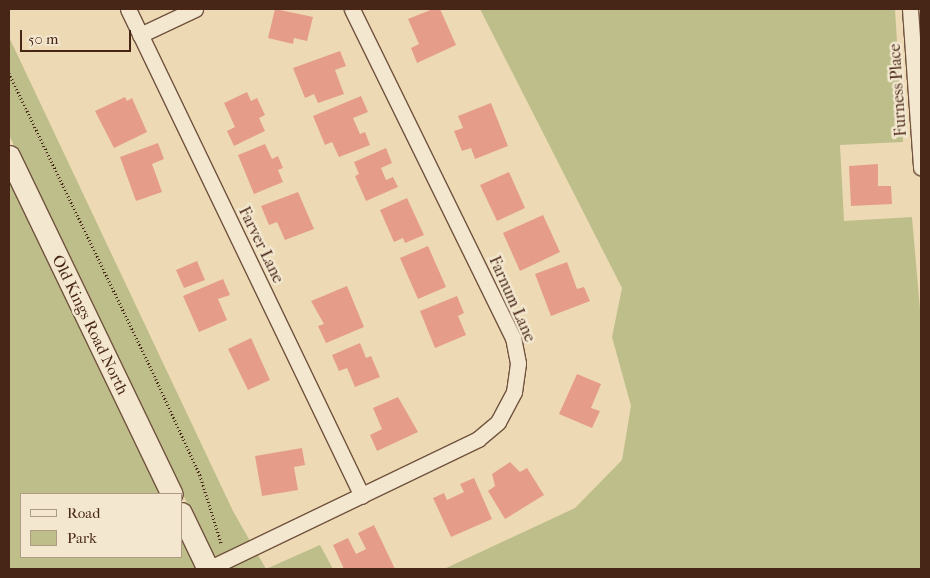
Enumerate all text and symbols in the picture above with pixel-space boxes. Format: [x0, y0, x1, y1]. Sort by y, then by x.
scale bar [22, 20, 134, 52]
text: 50 m [28, 30, 58, 48]
street label: Furness Place [885, 43, 911, 137]
street label: Farver Lane [234, 204, 288, 286]
street label: Old Kings Road North [48, 252, 132, 398]
street label: Farnum Lane [485, 253, 539, 345]
legend [20, 493, 182, 558]
text: Road [67, 504, 100, 522]
text: Park [67, 529, 97, 547]

